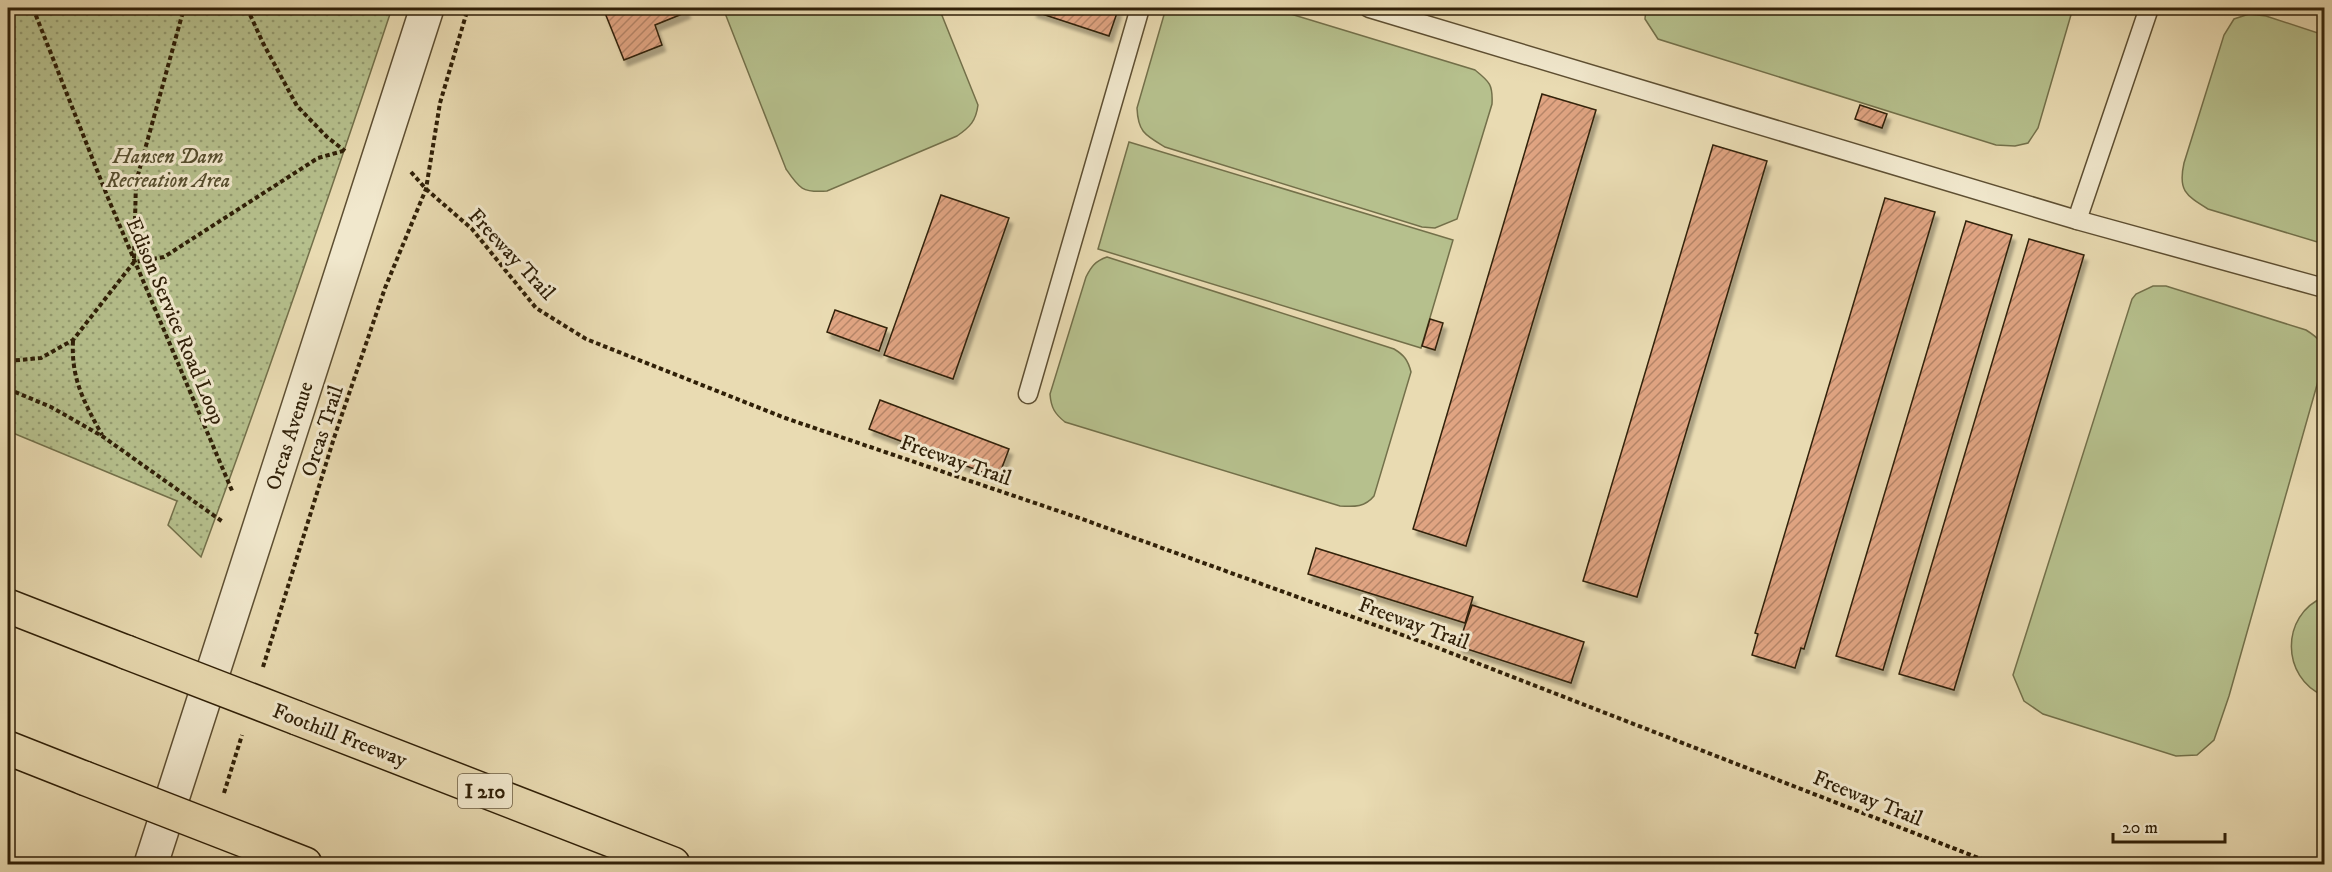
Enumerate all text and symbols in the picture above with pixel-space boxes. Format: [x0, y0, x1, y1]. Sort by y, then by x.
park label: Hansen Dam Recreation Area [105, 144, 230, 194]
street label: Freeway Trail [462, 203, 561, 306]
street label: Edison Service Road Loop [120, 214, 230, 429]
street label: Orcas Avenue [260, 378, 320, 494]
street label: Orcas Trail [296, 382, 350, 480]
street label: Freeway Trail [897, 430, 1015, 492]
street label: Freeway Trail [1355, 592, 1473, 656]
street label: Foothill Freeway [269, 698, 412, 774]
street label: Freeway Trail [1809, 765, 1927, 833]
road number: I 210 [458, 774, 512, 808]
scale bar [2113, 806, 2226, 844]
text: 20 m [2122, 817, 2158, 839]

